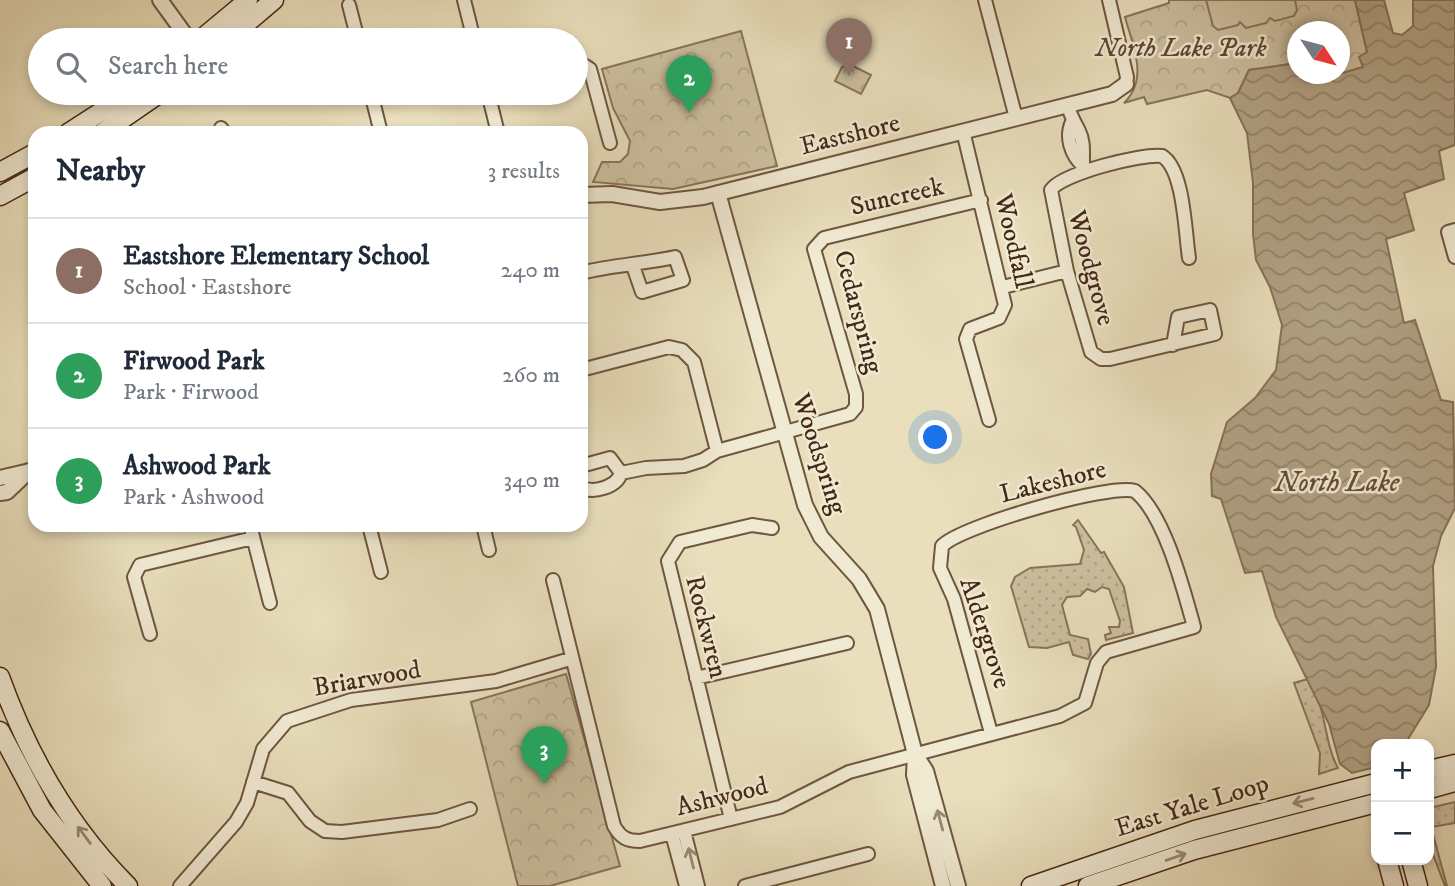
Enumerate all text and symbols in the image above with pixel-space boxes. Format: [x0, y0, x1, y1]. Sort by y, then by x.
pin: 1 [826, 18, 872, 76]
north arrow [1287, 21, 1350, 84]
search box [28, 28, 588, 105]
park label: North Lake Park [1094, 32, 1267, 65]
icon: search [52, 48, 90, 86]
text: Search here [108, 50, 228, 83]
pin: 2 [666, 55, 712, 113]
street label: Eastshore [797, 107, 903, 163]
text: Nearby [56, 153, 145, 190]
text: 3 results [488, 157, 560, 186]
street label: Suncreek [847, 170, 947, 224]
street label: Woodfall [986, 190, 1040, 292]
street label: Woodgrove [1060, 206, 1122, 329]
text: Eastshore Elementary School [123, 240, 429, 273]
street label: Cedarspring [826, 247, 890, 377]
text: 1 [75, 256, 83, 285]
text: 240 m [501, 256, 560, 285]
text: School · Eastshore [123, 273, 292, 302]
text: Firwood Park [123, 345, 265, 378]
text: 2 [73, 361, 85, 390]
text: 260 m [502, 361, 560, 390]
text: Park · Firwood [123, 378, 259, 407]
street label: Woodspring [784, 388, 854, 519]
your location [918, 420, 952, 454]
text: Ashwood Park [123, 450, 271, 483]
street label: Lakeshore [996, 453, 1110, 511]
water label: North Lake [1273, 465, 1401, 500]
text: 3 [75, 466, 83, 495]
text: 340 m [504, 466, 560, 495]
text: Park · Ashwood [123, 483, 264, 512]
street label: Rockwren [677, 572, 735, 682]
street label: Aldergrove [952, 573, 1018, 693]
street label: Briarwood [311, 653, 423, 705]
pin: 3 [521, 726, 567, 784]
map controls [1371, 739, 1434, 865]
button: + [1371, 739, 1434, 802]
street label: East Yale Loop [1111, 767, 1273, 845]
street label: Ashwood [673, 770, 771, 824]
one-way arrow [1292, 795, 1315, 808]
button: − [1371, 802, 1434, 865]
one-way arrow [933, 809, 946, 832]
one-way arrow [76, 826, 91, 844]
one-way arrow [684, 847, 697, 870]
one-way arrow [1164, 849, 1186, 862]

